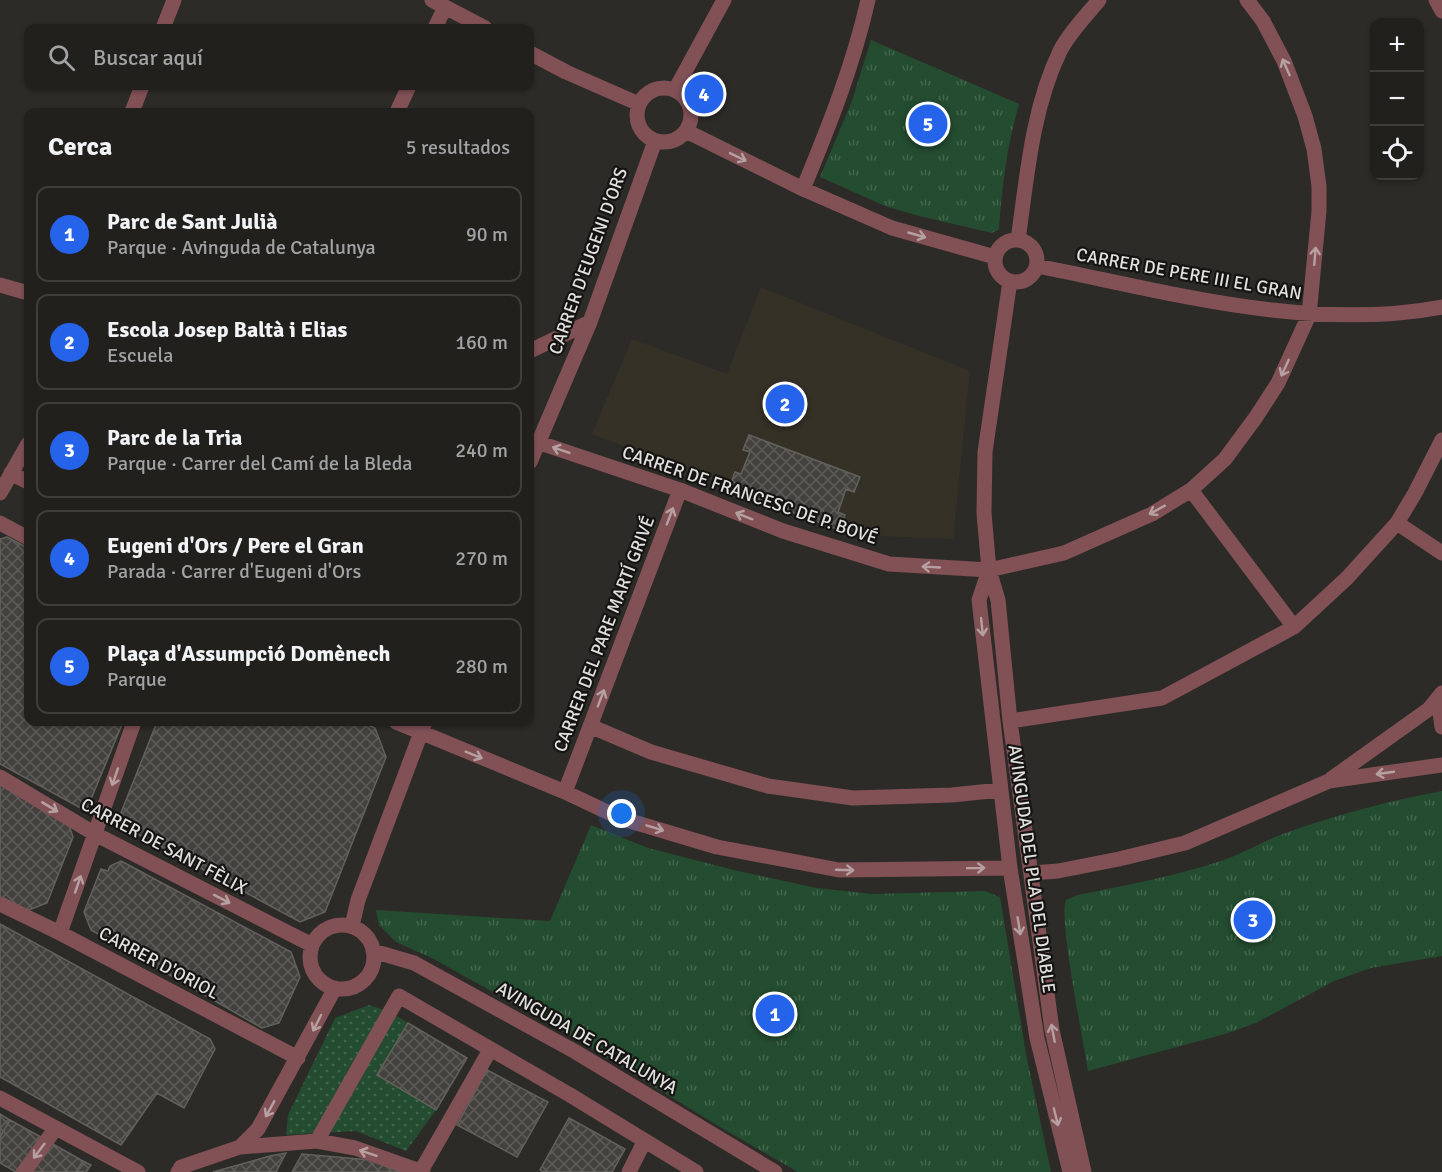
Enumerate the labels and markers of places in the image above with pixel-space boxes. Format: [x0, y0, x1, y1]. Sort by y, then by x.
pin: 4 [684, 72, 724, 116]
pin: 5 [908, 102, 948, 146]
pin: 2 [766, 382, 804, 426]
pin: 3 [1234, 898, 1272, 942]
pin: 1 [756, 992, 794, 1036]

